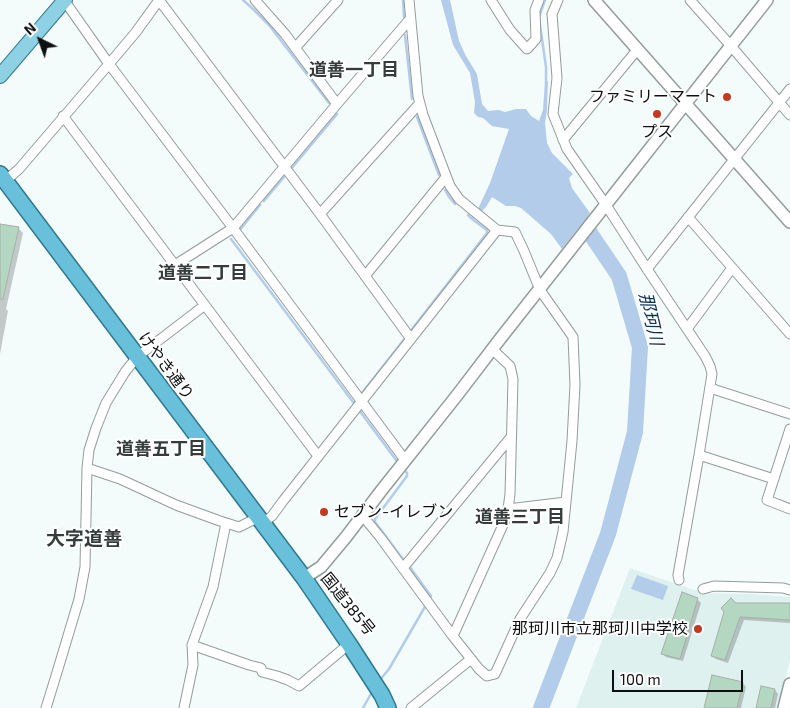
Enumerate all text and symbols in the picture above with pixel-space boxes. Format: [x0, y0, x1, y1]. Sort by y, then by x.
north arrow [15, 15, 65, 65]
text: N [20, 19, 39, 38]
district label: 道善一丁目 [309, 59, 399, 81]
place label: ファミリーマート [589, 87, 717, 107]
marker: ファミリーマート [721, 91, 733, 103]
marker: プス [651, 108, 663, 120]
place label: プス [641, 122, 673, 142]
district label: 道善二丁目 [158, 262, 248, 284]
water label: 那珂川 [634, 290, 668, 348]
street label: けやき通り [134, 328, 198, 404]
district label: 道善五丁目 [116, 438, 206, 460]
place label: セブン-イレブン [334, 502, 453, 522]
marker: セブン-イレブン [318, 506, 330, 518]
district label: 道善三丁目 [475, 506, 565, 528]
district label: 大字道善 [46, 528, 122, 550]
street label: 国道385号 [317, 569, 379, 639]
place label: 那珂川市立那珂川中学校 [512, 619, 688, 639]
marker: 那珂川市立那珂川中学校 [692, 623, 704, 635]
scale bar [615, 660, 746, 692]
text: 100 m [620, 670, 661, 688]

